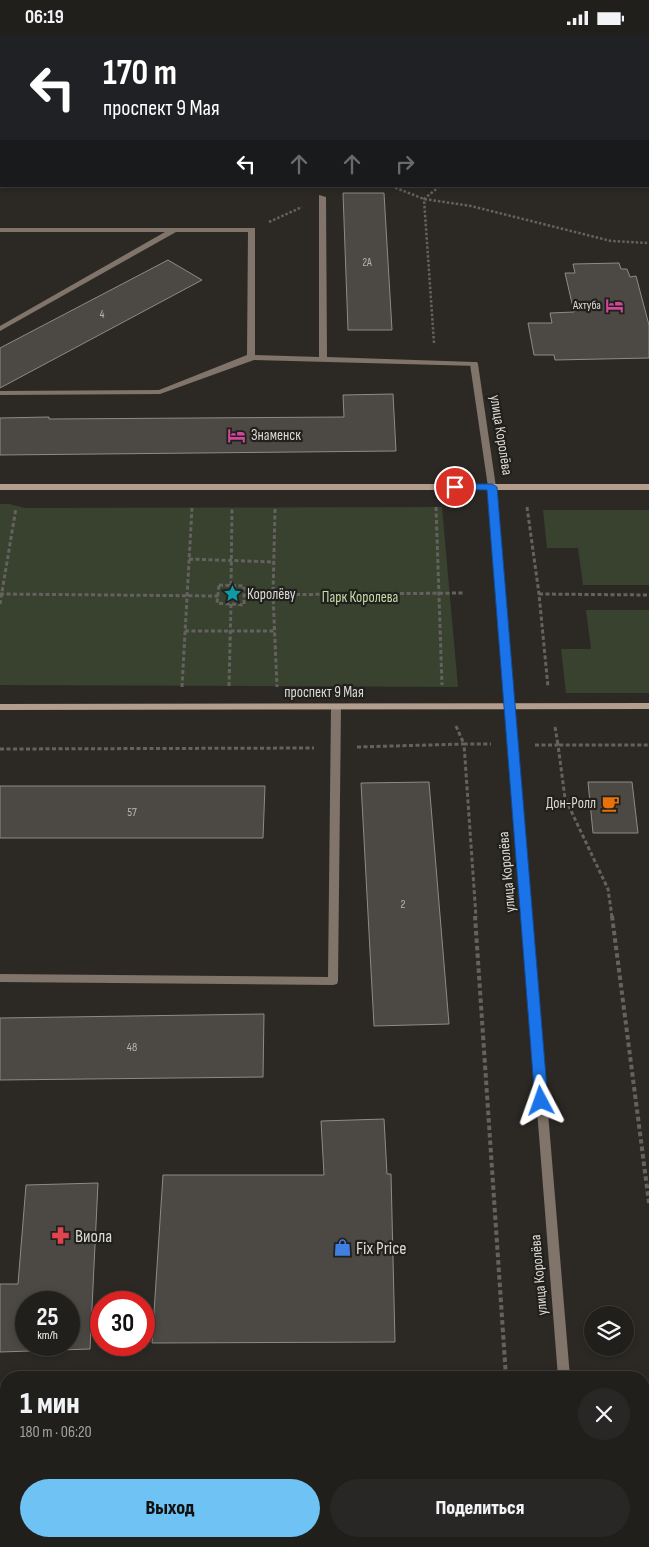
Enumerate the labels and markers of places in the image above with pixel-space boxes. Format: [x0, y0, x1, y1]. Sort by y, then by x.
hotel icon: Ахтуба [605, 295, 625, 315]
place label: Ахтуба [572, 298, 601, 313]
hotel icon: Знаменск [227, 425, 247, 445]
place label: Знаменск [251, 426, 301, 445]
pin [434, 466, 476, 508]
place icon: Королёву [223, 584, 243, 604]
place label: Королёву [247, 585, 296, 604]
cafe icon: Дон-Ролл [600, 793, 620, 813]
place label: Дон-Ролл [546, 794, 596, 813]
pharmacy icon: Виола [51, 1226, 71, 1246]
place label: Виола [75, 1226, 112, 1247]
shop icon: Fix Price [332, 1238, 352, 1258]
place label: Fix Price [356, 1238, 407, 1259]

